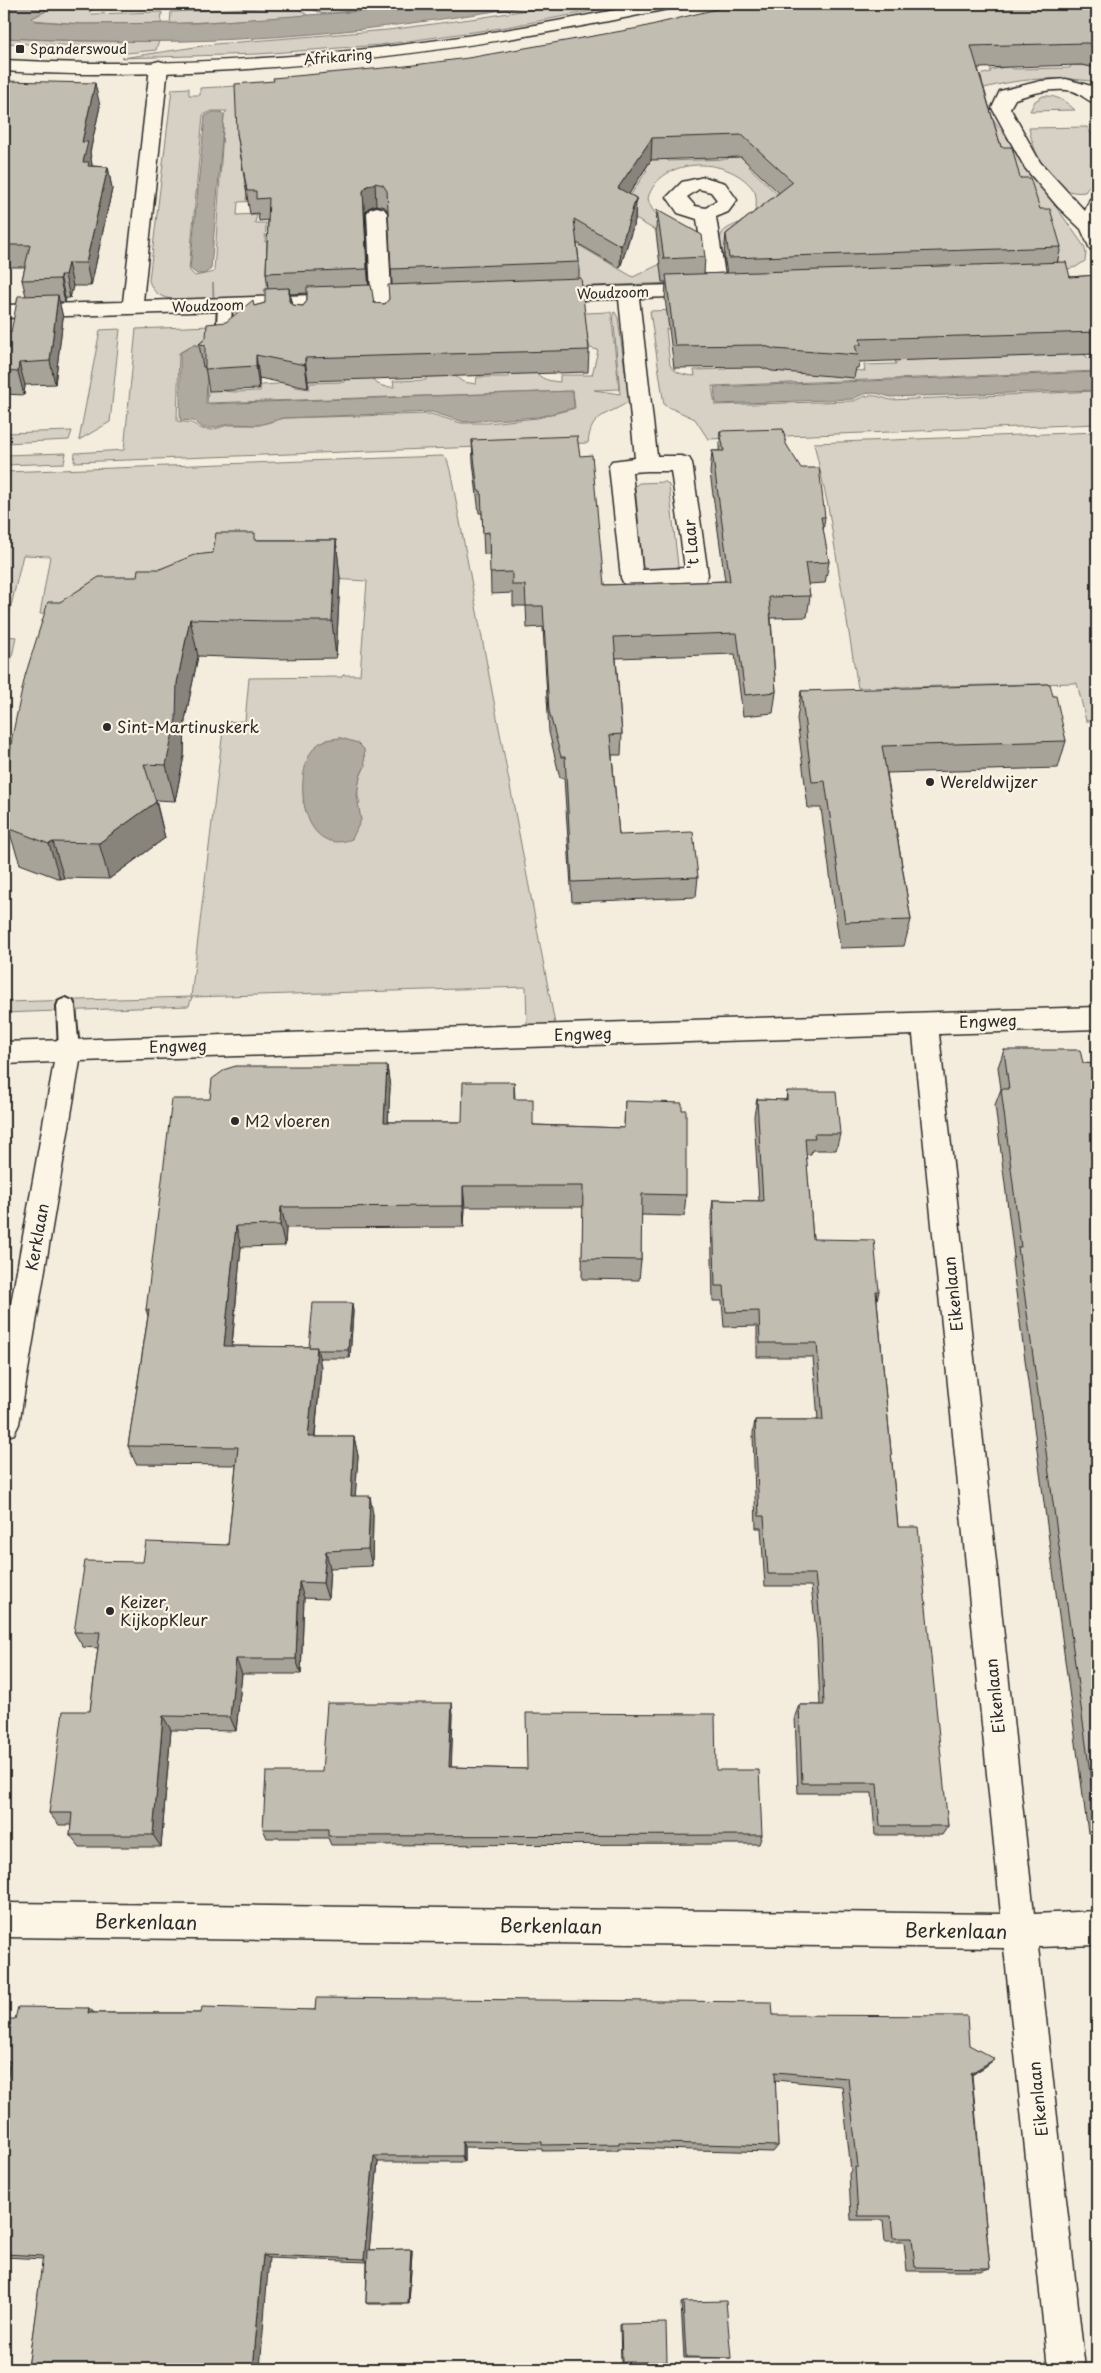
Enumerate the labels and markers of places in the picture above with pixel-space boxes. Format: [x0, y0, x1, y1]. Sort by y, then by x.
place label: Spanderswoud [30, 38, 127, 59]
marker: Spanderswoud [14, 43, 26, 55]
place label: Sint-Martinuskerk [117, 714, 260, 738]
marker: Sint-Martinuskerk [101, 721, 113, 733]
place label: Wereldwijzer [940, 769, 1038, 793]
marker: Wereldwijzer [924, 776, 936, 788]
place label: M2 vloeren [245, 1108, 330, 1132]
marker: M2 vloeren [229, 1115, 241, 1127]
place label: Keizer, KijkopKleur [120, 1589, 208, 1631]
marker: Keizer, KijkopKleur [104, 1605, 116, 1617]

